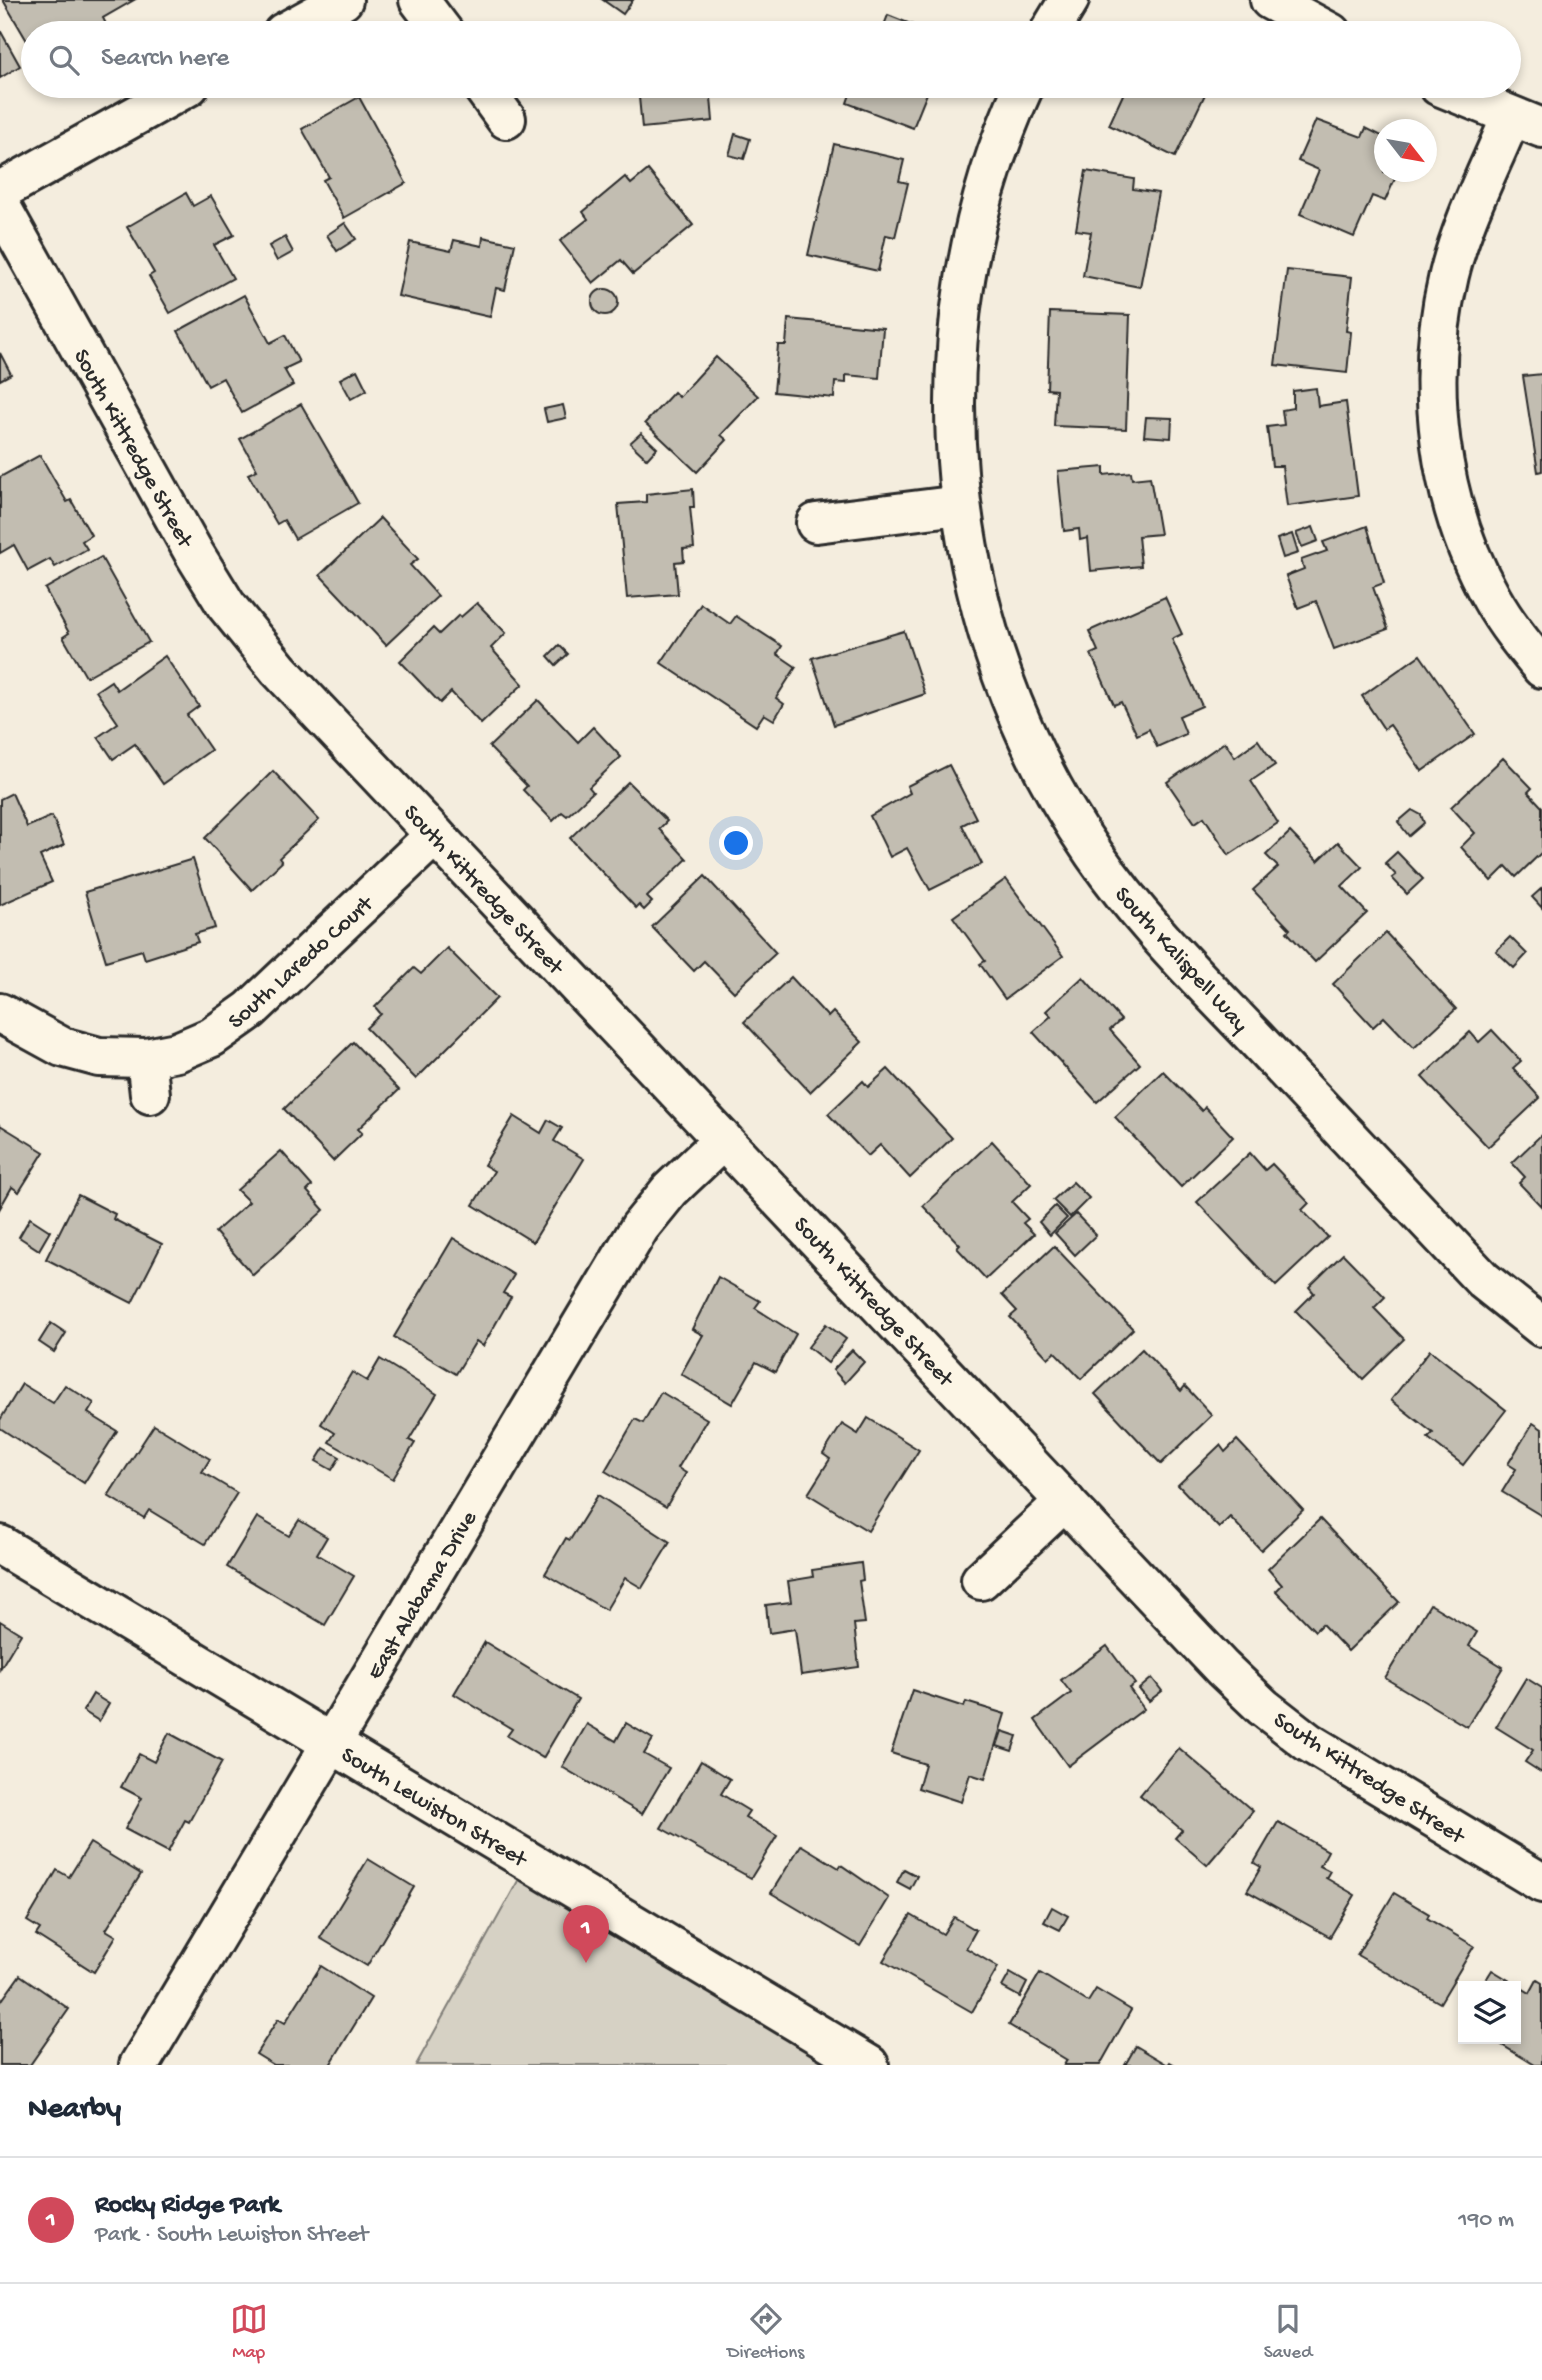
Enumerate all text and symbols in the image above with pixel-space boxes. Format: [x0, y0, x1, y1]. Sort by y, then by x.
search box [21, 21, 1521, 98]
icon: search [45, 41, 83, 79]
text: Search here [101, 44, 229, 75]
north arrow [1374, 119, 1437, 182]
street label: South Kittredge Street [66, 345, 198, 554]
street label: South Kittredge Street [397, 800, 569, 982]
your location [719, 826, 753, 860]
street label: South Kalispell Way [1108, 882, 1253, 1039]
street label: South Laredo Court [223, 890, 380, 1036]
street label: South Kittredge Street [787, 1212, 959, 1394]
street label: East Alabama Drive [362, 1506, 484, 1685]
street label: South Kittredge Street [1268, 1707, 1470, 1852]
street label: South Lewiston Street [336, 1742, 532, 1875]
pin: 1 [563, 1905, 609, 1963]
map controls [1458, 1981, 1521, 2044]
button: layers [1458, 1981, 1521, 2044]
text: Nearby [28, 2093, 121, 2128]
text: Rocky Ridge Park [95, 2191, 280, 2222]
text: 1 [46, 2207, 56, 2234]
text: 190 m [1458, 2207, 1514, 2234]
text: Park · South Lewiston Street [95, 2222, 368, 2249]
tab: Map [230, 2300, 268, 2365]
tab: Directions [727, 2300, 804, 2365]
tab: Saved [1264, 2300, 1312, 2365]

